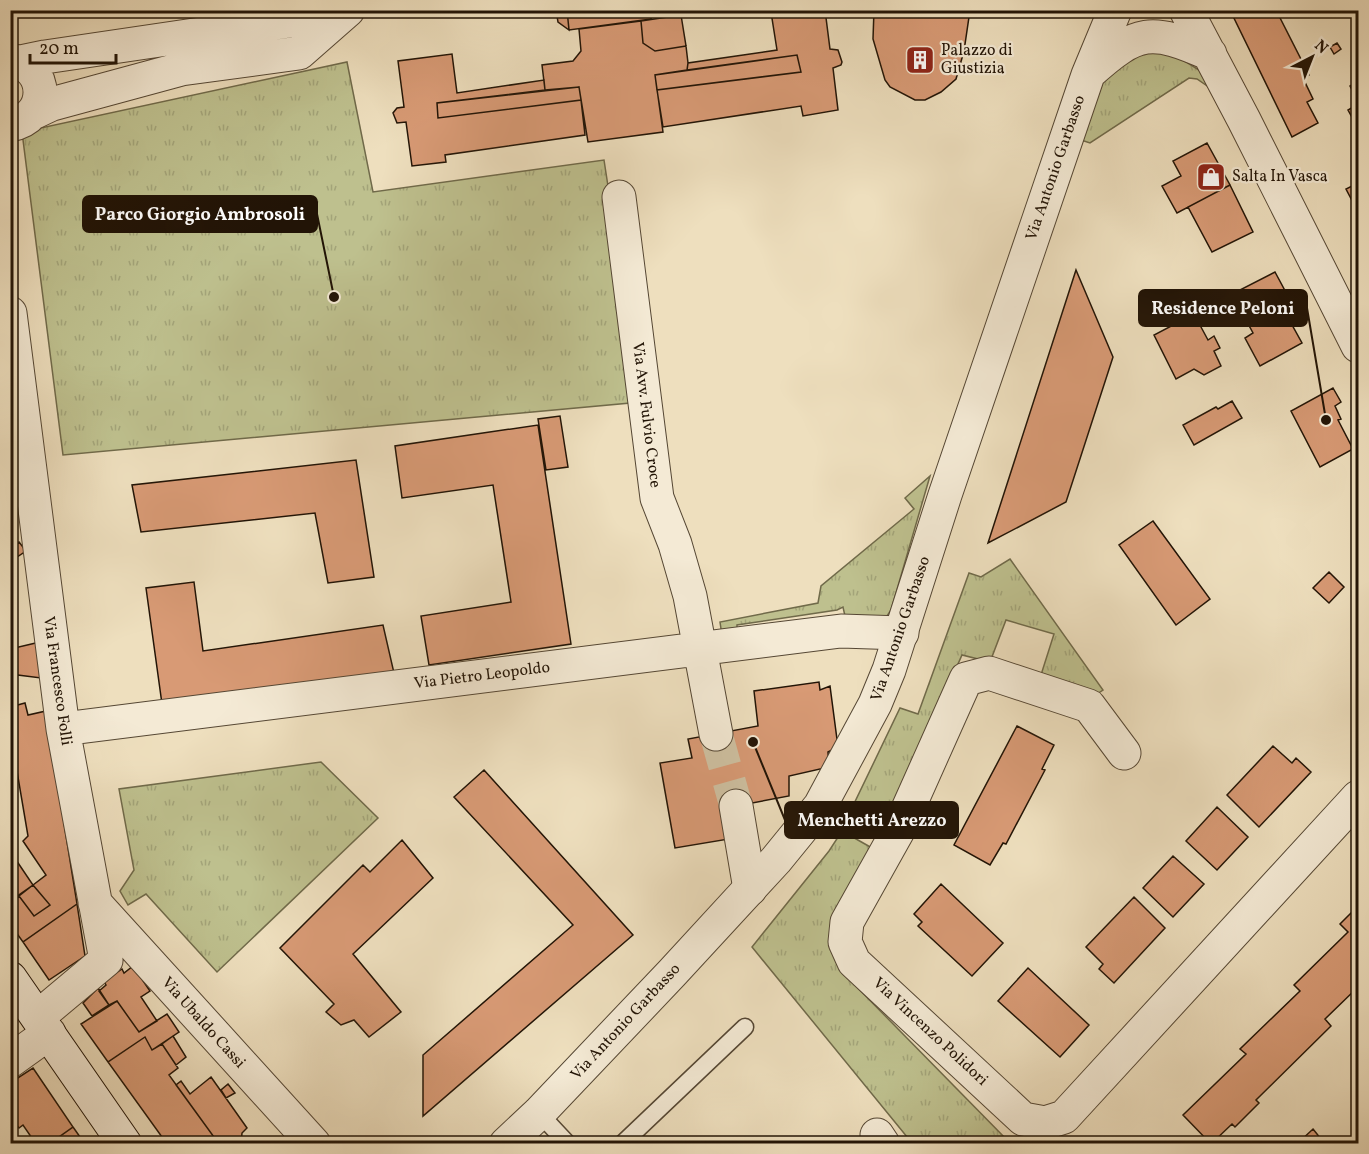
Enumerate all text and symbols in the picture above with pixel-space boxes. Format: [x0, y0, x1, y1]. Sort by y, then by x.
scale bar [30, 27, 116, 65]
north arrow [1282, 27, 1342, 87]
text: N [1309, 35, 1333, 60]
text: 20 m [39, 37, 79, 62]
place label: Palazzo di Giustizia [941, 40, 1013, 80]
building icon: Palazzo di Giustizia [904, 44, 936, 76]
street label: Via Antonio Garbasso [1021, 92, 1091, 244]
shop icon: Salta In Vasca [1195, 161, 1227, 193]
place label: Salta In Vasca [1232, 166, 1328, 188]
callout: Parco Giorgio Ambrosoli [83, 196, 317, 232]
text: Parco Giorgio Ambrosoli [95, 203, 305, 228]
callout: Residence Peloni [1139, 290, 1307, 326]
text: Residence Peloni [1151, 297, 1295, 322]
street label: Via Avv. Fulvio Croce [626, 341, 666, 489]
street label: Via Antonio Garbasso [866, 553, 936, 705]
street label: Via Francesco Folli [37, 615, 77, 747]
street label: Via Pietro Leopoldo [413, 657, 551, 695]
callout: Menchetti Arezzo [785, 802, 958, 838]
text: Menchetti Arezzo [797, 809, 947, 834]
street label: Via Antonio Garbasso [566, 959, 686, 1085]
street label: Via Ubaldo Cassi [156, 972, 250, 1074]
street label: Via Vincenzo Polidori [868, 973, 993, 1091]

